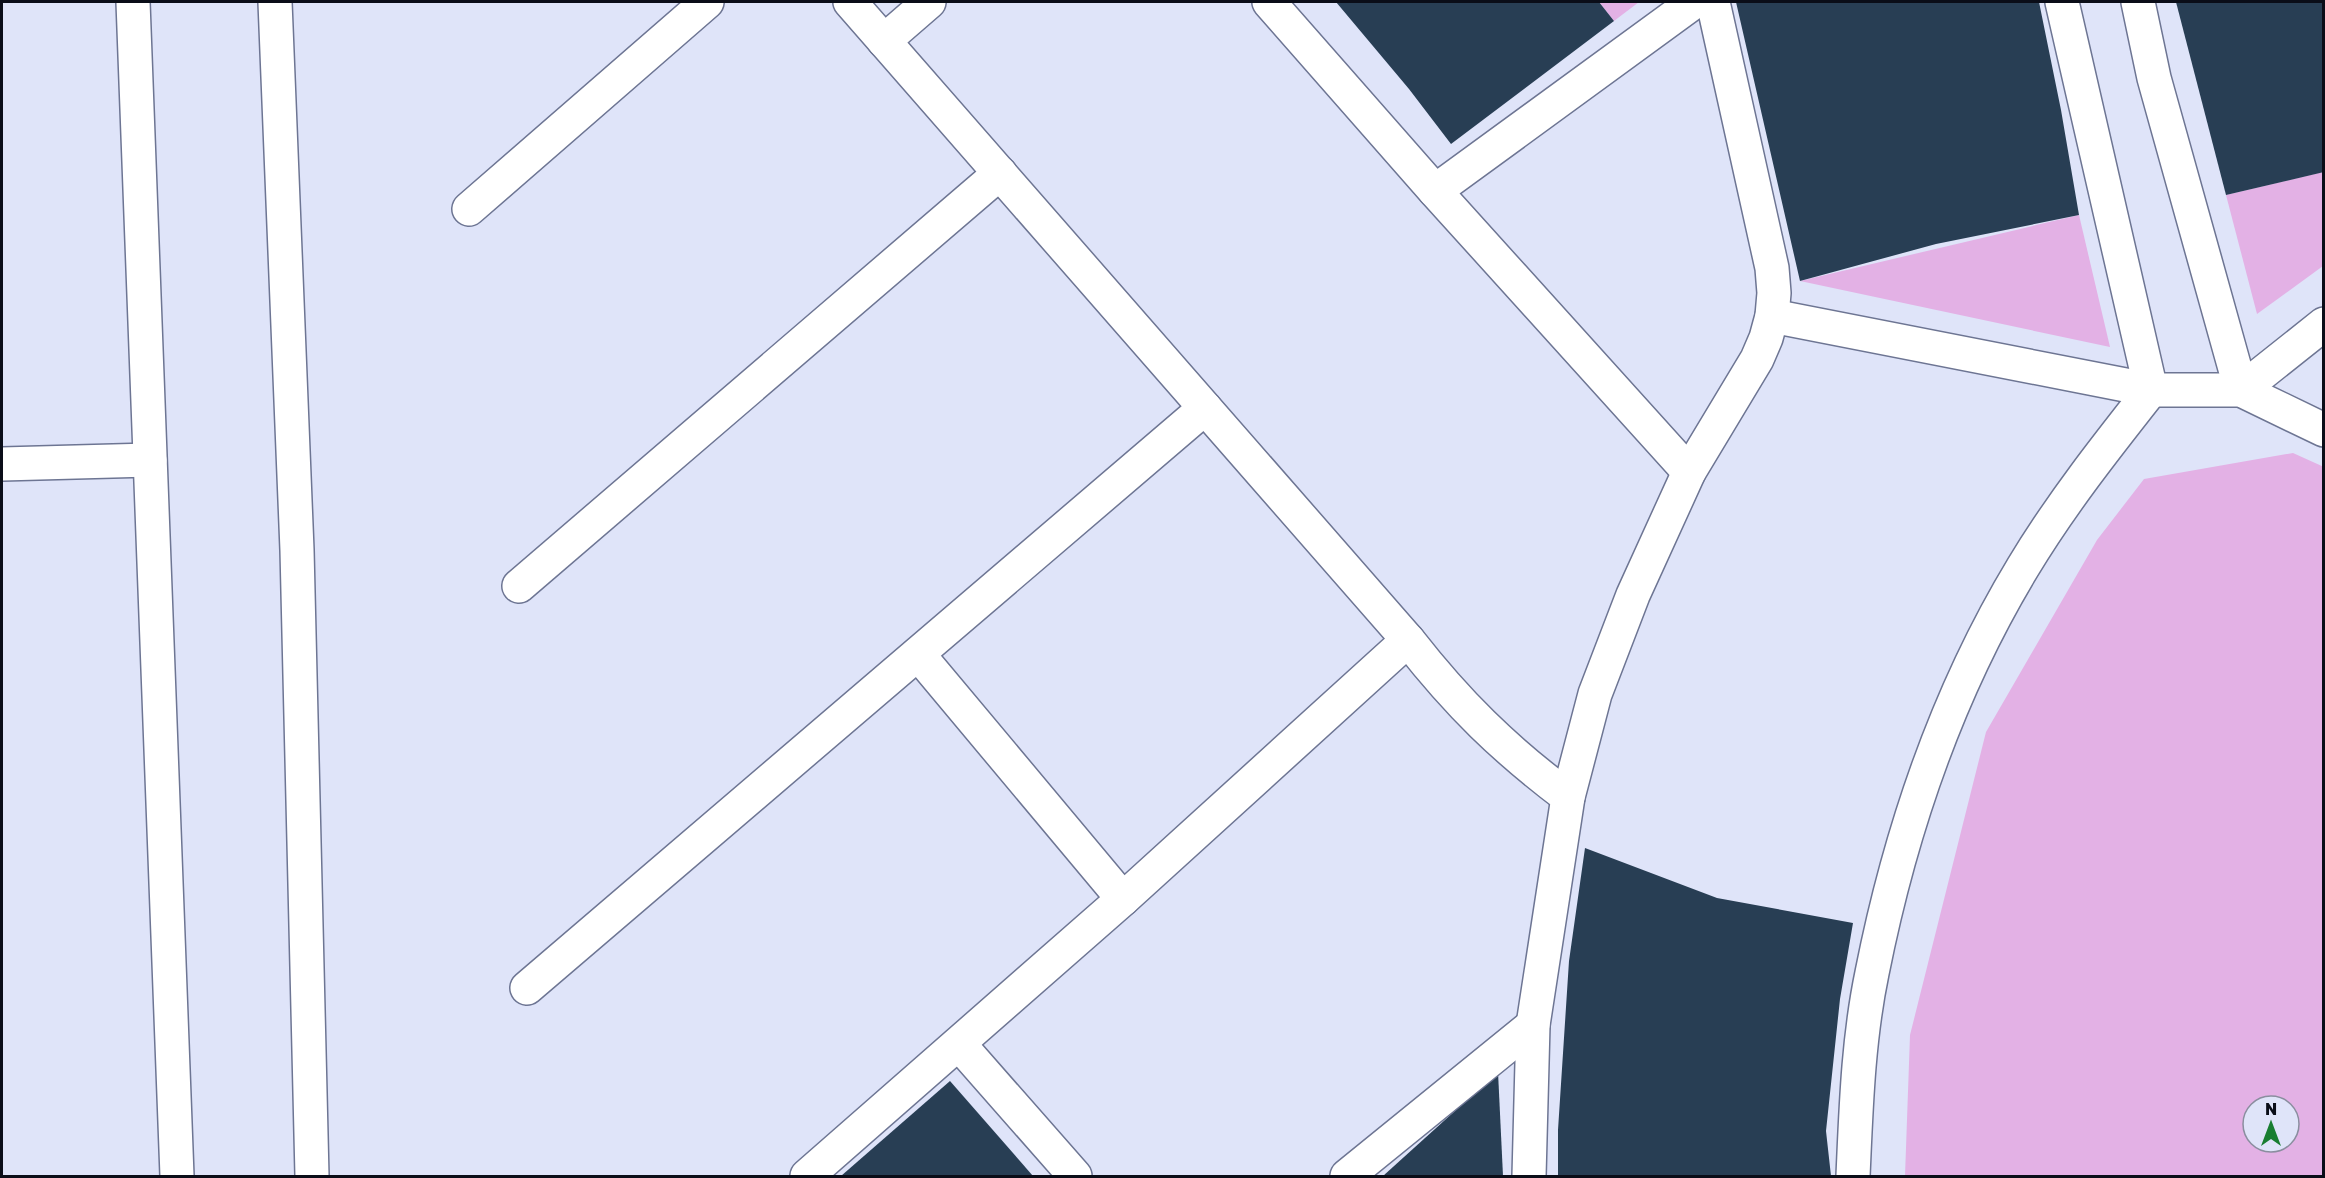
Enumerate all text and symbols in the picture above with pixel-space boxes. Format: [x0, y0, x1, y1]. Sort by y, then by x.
north arrow [2241, 1094, 2301, 1154]
text: N [2265, 1099, 2277, 1119]

